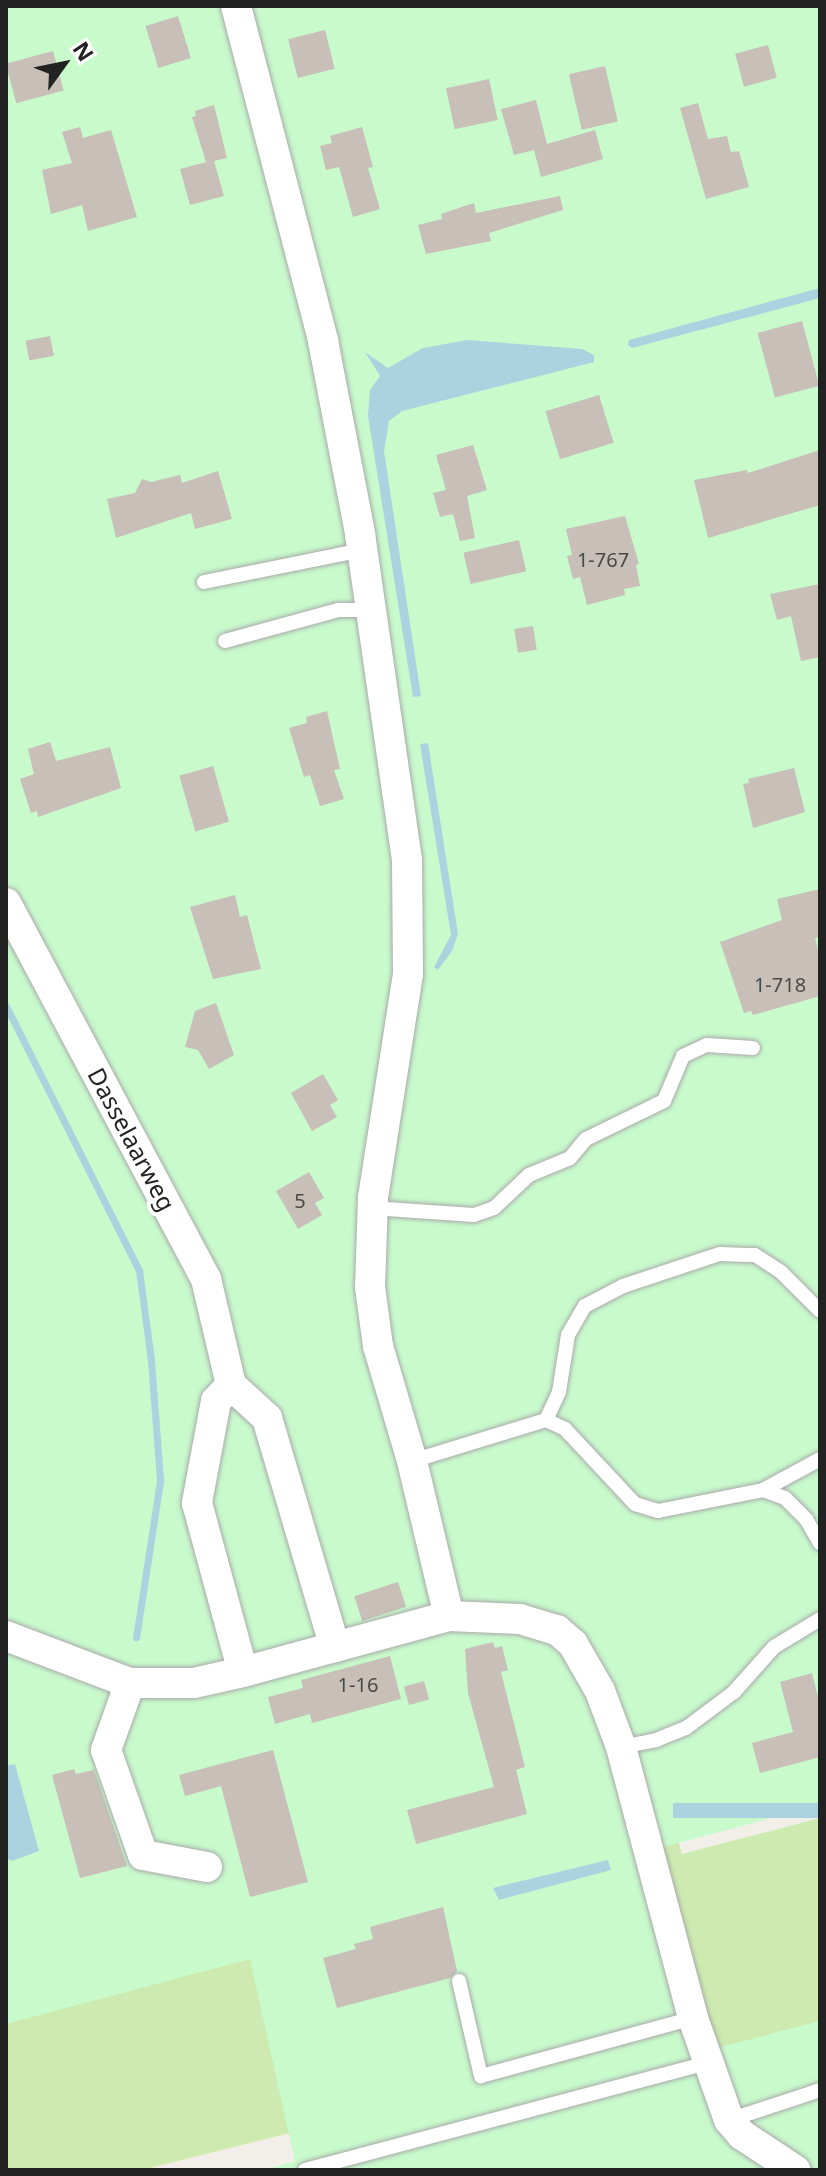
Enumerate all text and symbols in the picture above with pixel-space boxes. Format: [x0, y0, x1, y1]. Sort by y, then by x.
north arrow [24, 24, 104, 104]
text: N [67, 35, 102, 67]
house number: 1-767 [577, 547, 629, 571]
house number: 1-718 [754, 972, 806, 996]
street label: Dasselaarweg [82, 1063, 182, 1215]
house number: 5 [294, 1188, 306, 1212]
house number: 1-16 [338, 1672, 378, 1696]

